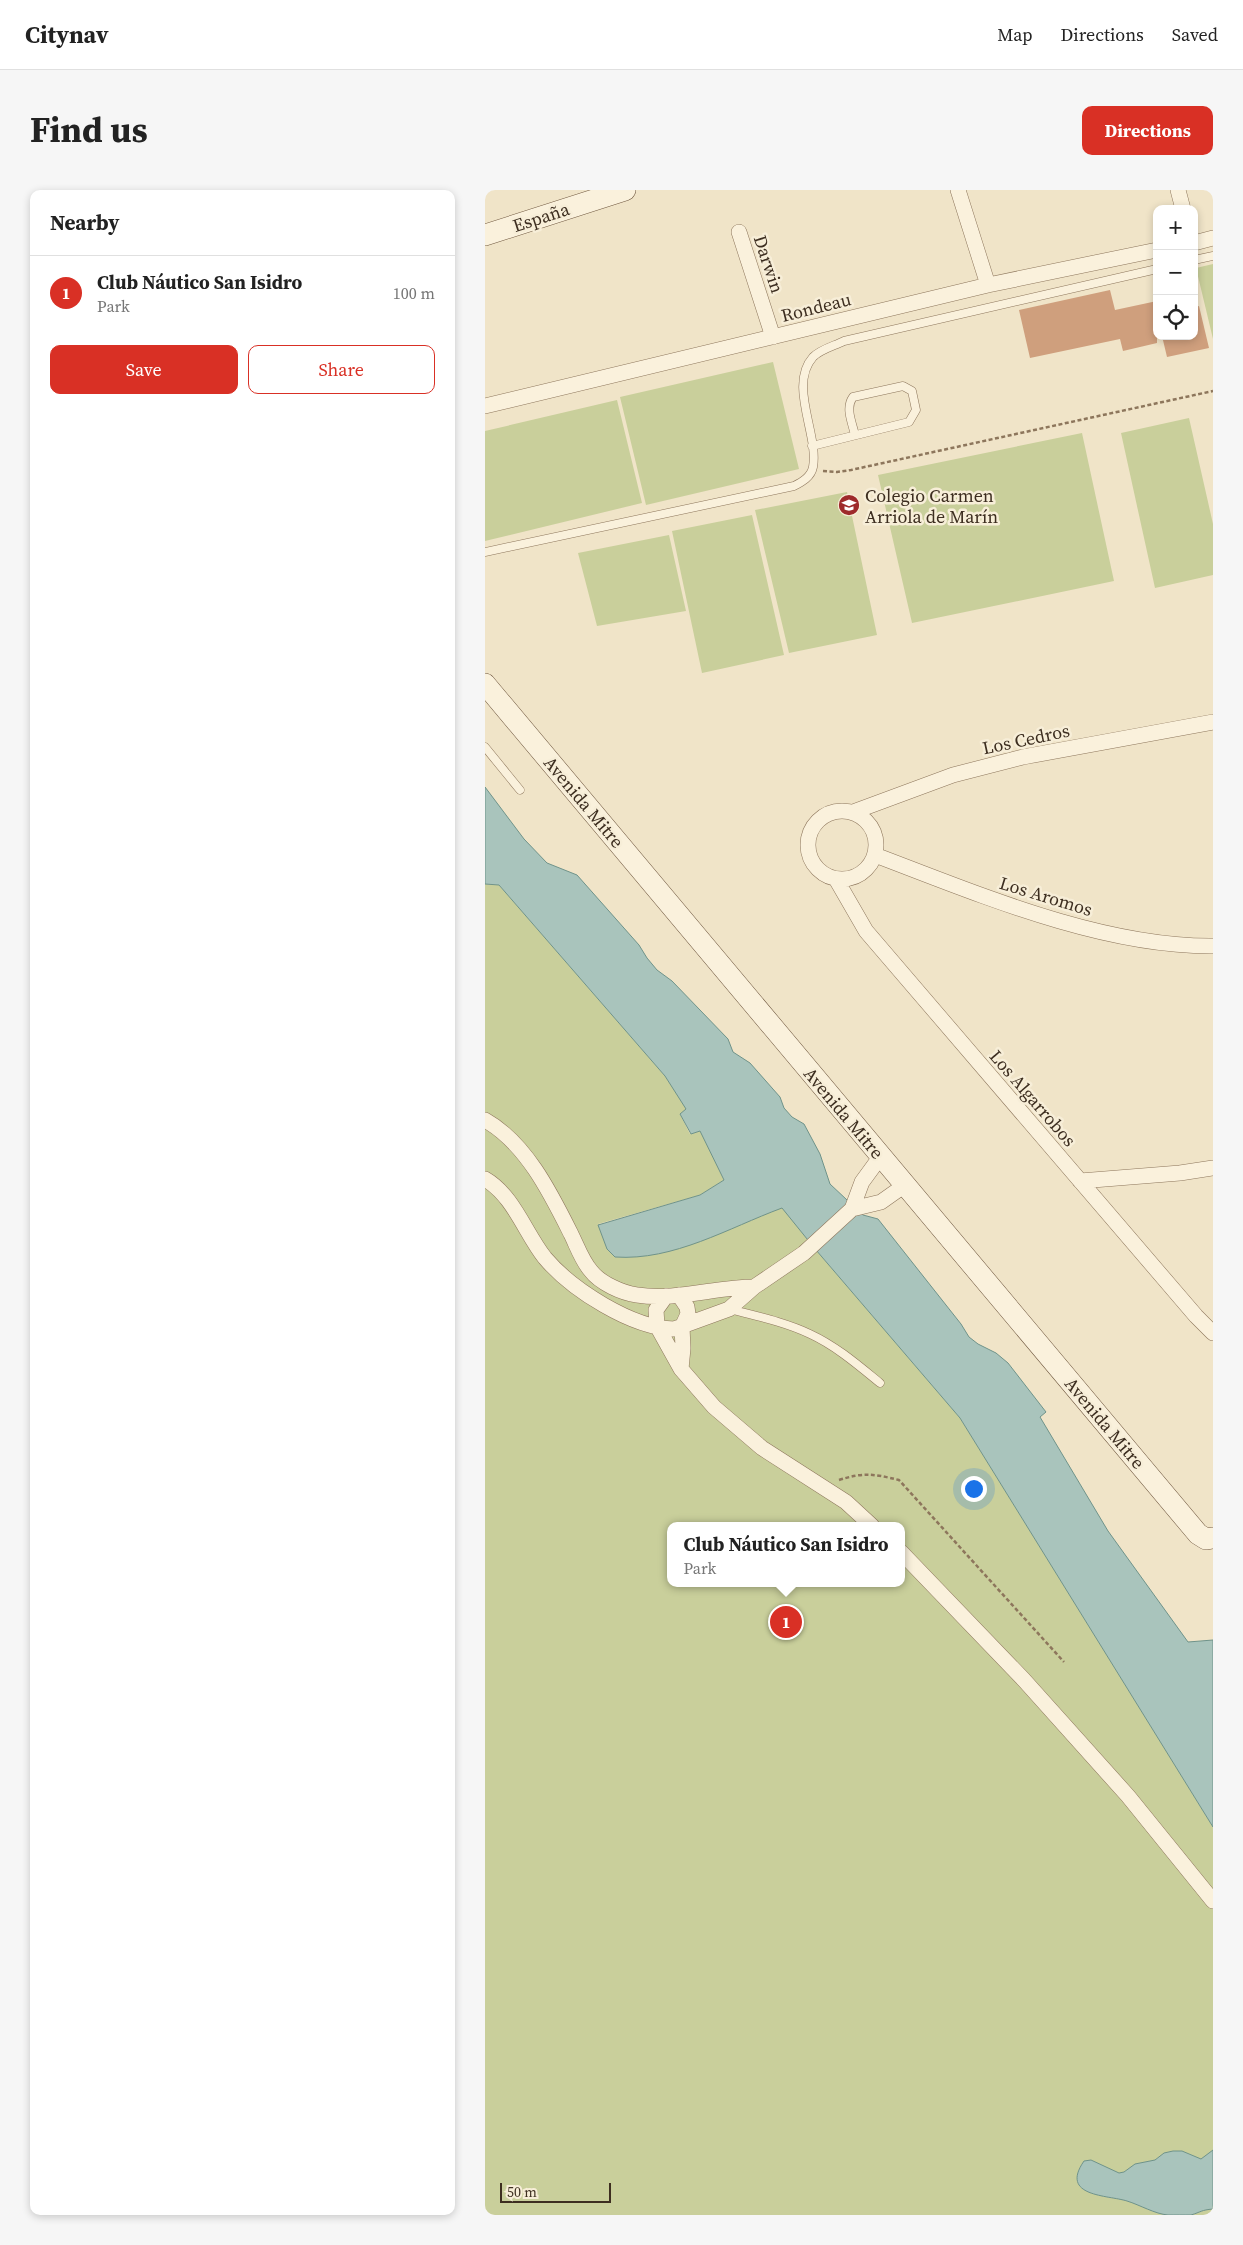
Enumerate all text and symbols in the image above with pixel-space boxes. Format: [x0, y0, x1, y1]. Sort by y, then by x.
text: Citynav [25, 18, 109, 51]
text: Map [997, 22, 1033, 47]
text: Directions [1061, 22, 1144, 47]
text: Saved [1172, 22, 1218, 47]
text: Find us [30, 106, 148, 154]
button: Directions [1082, 106, 1213, 155]
street label: España [509, 196, 573, 238]
map controls [1153, 205, 1198, 340]
button: + [1153, 205, 1198, 250]
text: Nearby [50, 208, 120, 237]
street label: Darwin [748, 232, 790, 296]
button: − [1153, 250, 1198, 295]
text: Club Náutico San Isidro [97, 269, 302, 295]
text: 1 [62, 282, 70, 304]
text: 100 m [393, 282, 435, 304]
street label: Rondeau [778, 286, 854, 328]
text: Park [97, 295, 130, 317]
button: locate [1153, 295, 1198, 340]
button: Save [50, 345, 238, 394]
button: Share [248, 345, 435, 394]
place label: Colegio Carmen Arriola de Marín [865, 483, 998, 529]
school or university icon: Colegio Carmen Arriola de Marín [837, 493, 861, 517]
street label: Los Cedros [980, 718, 1072, 760]
street label: Avenida Mitre [538, 751, 630, 853]
street label: Los Aromos [997, 870, 1096, 922]
street label: Los Algarrobos [984, 1044, 1082, 1152]
street label: Avenida Mitre [798, 1062, 890, 1164]
street label: Avenida Mitre [1059, 1372, 1151, 1474]
your location [961, 1476, 987, 1502]
popup [667, 1522, 905, 1587]
text: Club Náutico San Isidro [683, 1531, 889, 1557]
text: Park [683, 1557, 716, 1579]
pin: 1 [770, 1603, 802, 1641]
scale bar [500, 2180, 611, 2203]
text: 50 m [507, 2182, 537, 2202]

